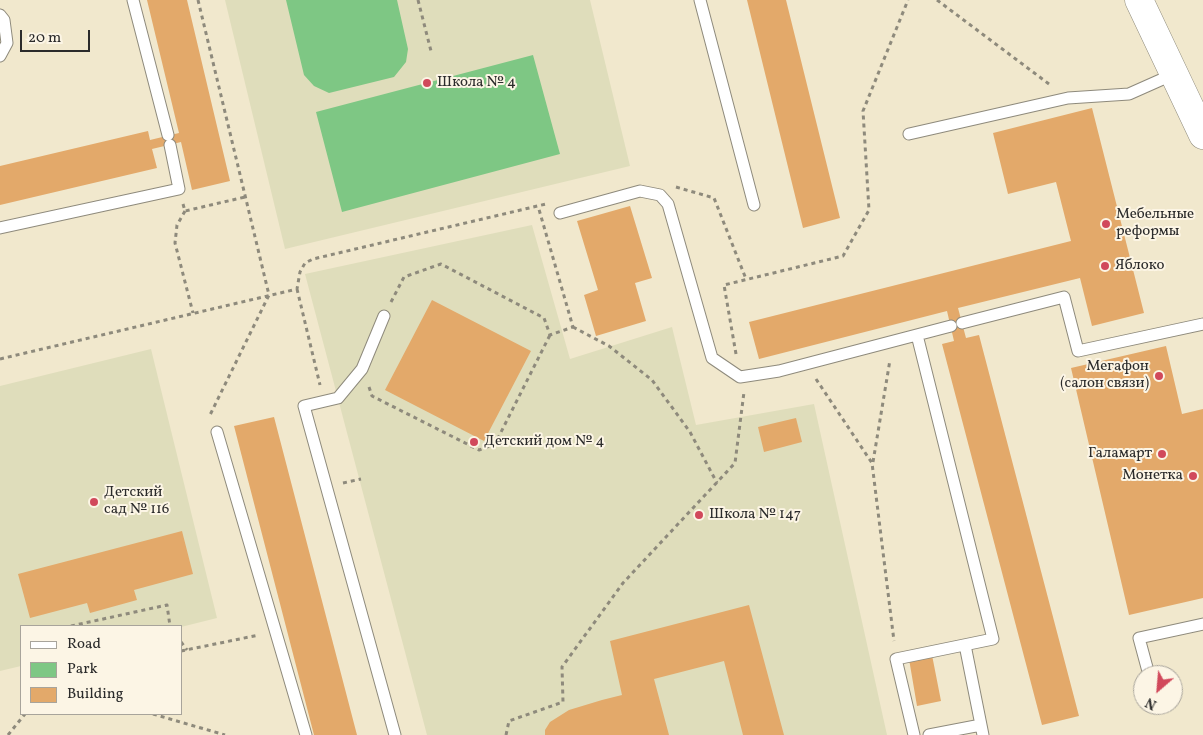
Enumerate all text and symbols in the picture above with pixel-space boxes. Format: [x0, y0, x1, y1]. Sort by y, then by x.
scale bar [22, 20, 92, 52]
text: 20 m [28, 28, 61, 49]
place label: Школа № 4 [437, 74, 516, 92]
marker: Школа № 4 [421, 77, 433, 89]
place label: Мебельные реформы [1116, 206, 1194, 241]
marker: Мебельные реформы [1100, 218, 1112, 230]
place label: Яблоко [1115, 257, 1165, 275]
marker: Яблоко [1099, 260, 1111, 272]
place label: Мегафон (салон связи) [1060, 358, 1149, 393]
marker: Мегафон (салон связи) [1153, 370, 1165, 382]
place label: Детский дом № 4 [484, 433, 604, 451]
marker: Детский дом № 4 [468, 436, 480, 448]
place label: Галамарт [1088, 445, 1152, 463]
marker: Галамарт [1156, 448, 1168, 460]
place label: Монетка [1122, 467, 1183, 485]
marker: Монетка [1187, 470, 1199, 482]
place label: Детский сад № 116 [104, 484, 169, 519]
marker: Детский сад № 116 [88, 496, 100, 508]
place label: Школа № 147 [709, 506, 801, 524]
marker: Школа № 147 [693, 509, 705, 521]
legend [20, 625, 182, 715]
text: Road [67, 634, 101, 655]
text: Park [67, 659, 98, 680]
north arrow [1133, 665, 1183, 715]
text: Building [67, 684, 123, 705]
text: N [1143, 692, 1160, 714]

